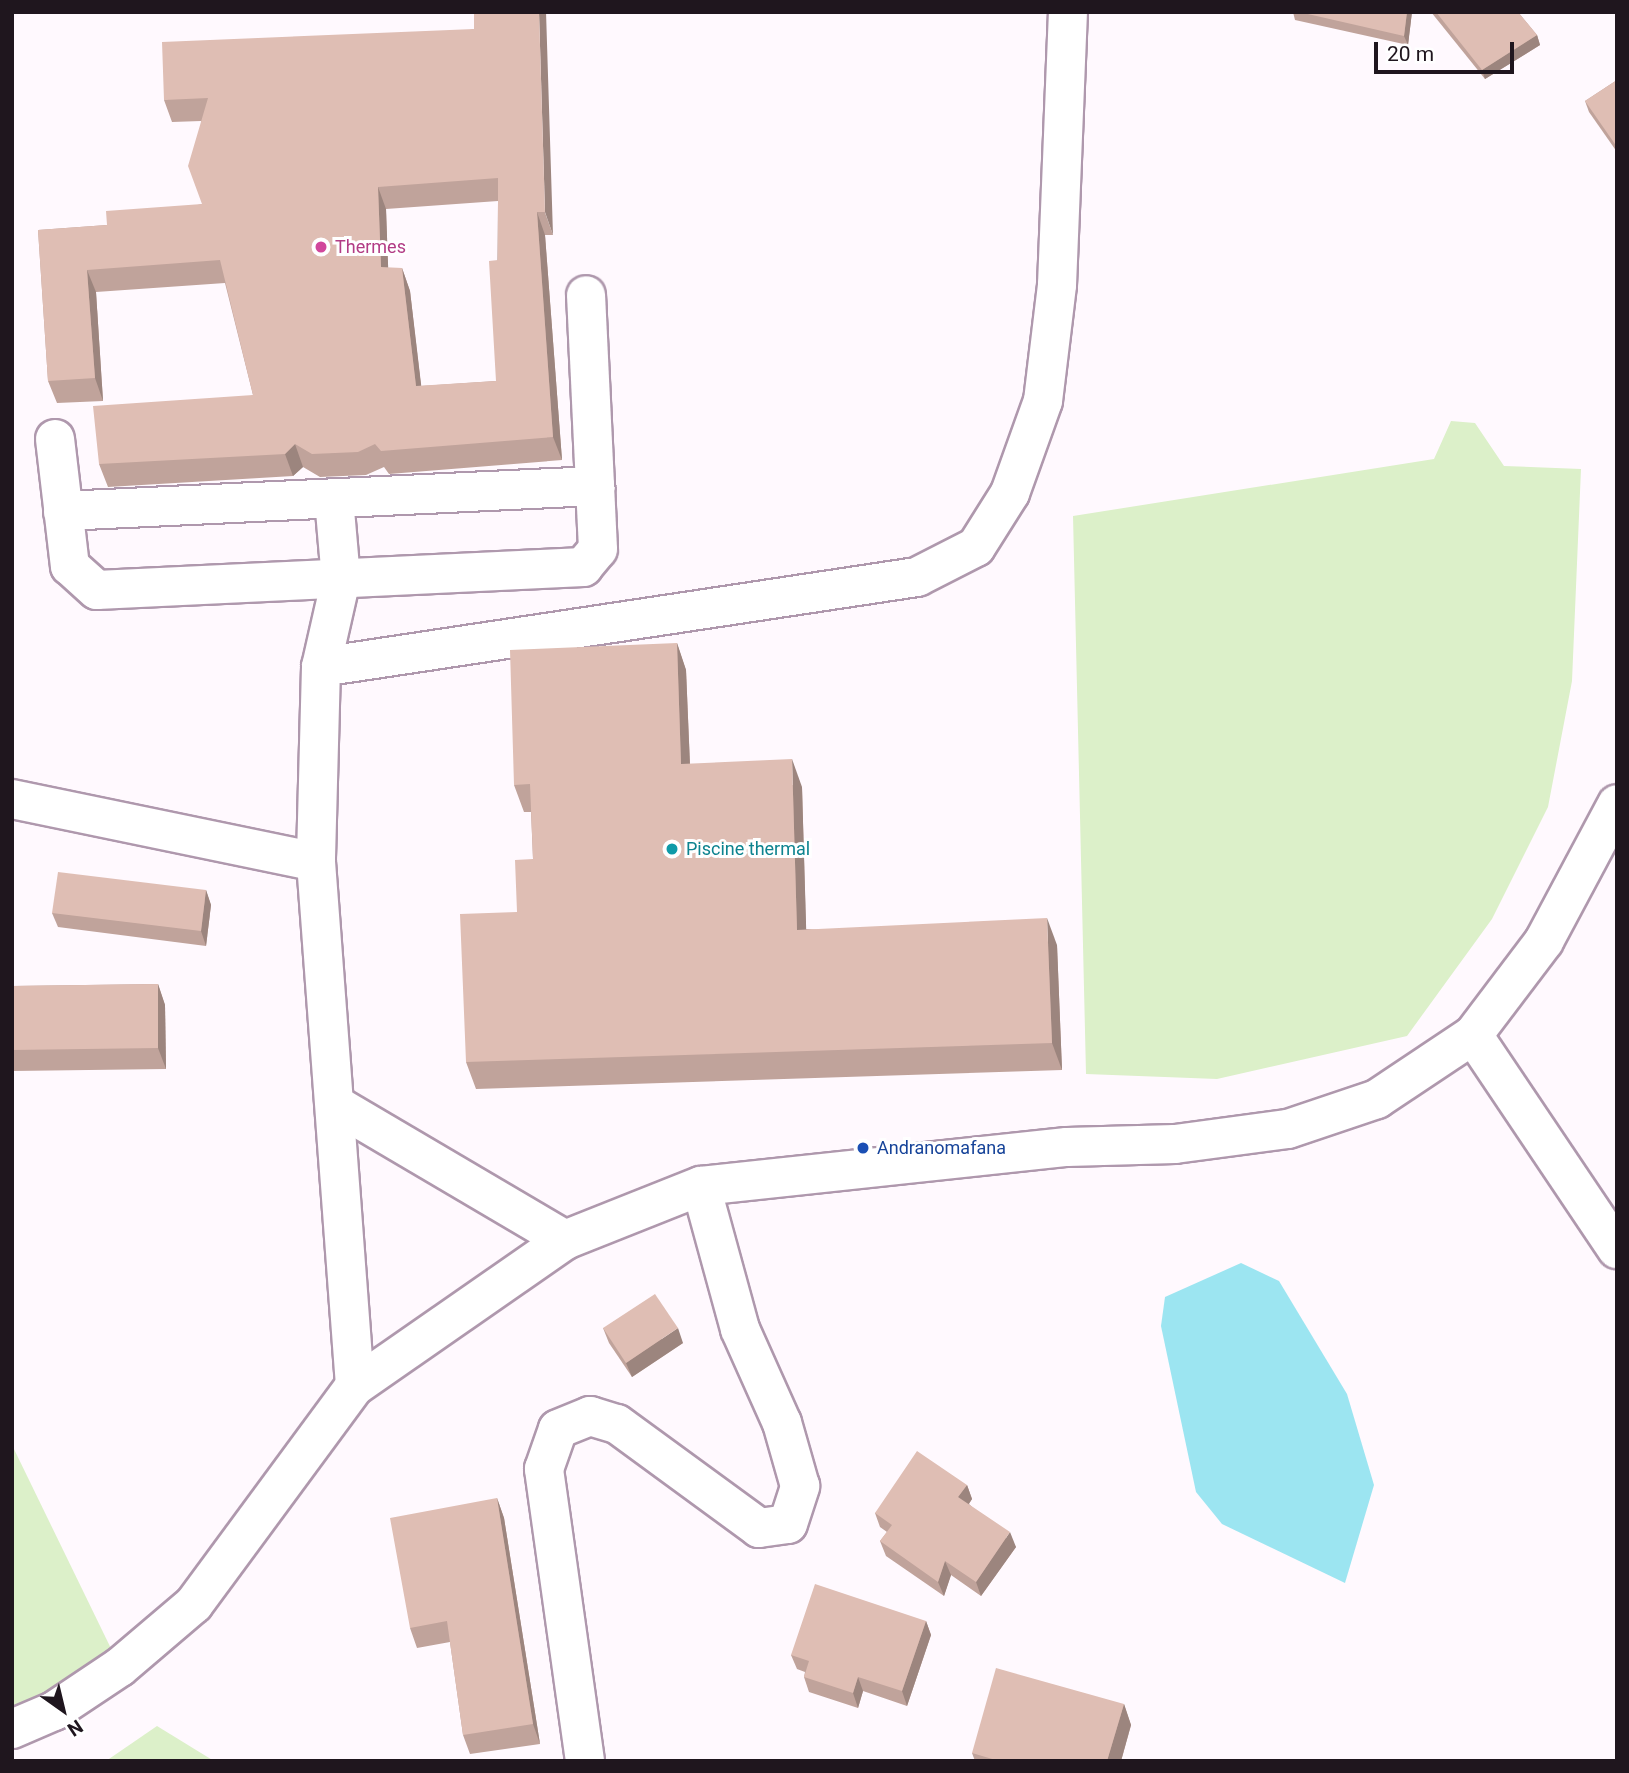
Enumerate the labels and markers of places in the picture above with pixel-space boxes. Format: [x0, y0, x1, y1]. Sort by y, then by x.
place label: Thermes [335, 236, 406, 258]
marker: Thermes [313, 239, 329, 255]
place label: Piscine thermal [686, 838, 810, 860]
marker: Piscine thermal [664, 841, 680, 857]
place label: Andranomafana [877, 1137, 1006, 1159]
marker: Andranomafana [855, 1140, 871, 1156]

